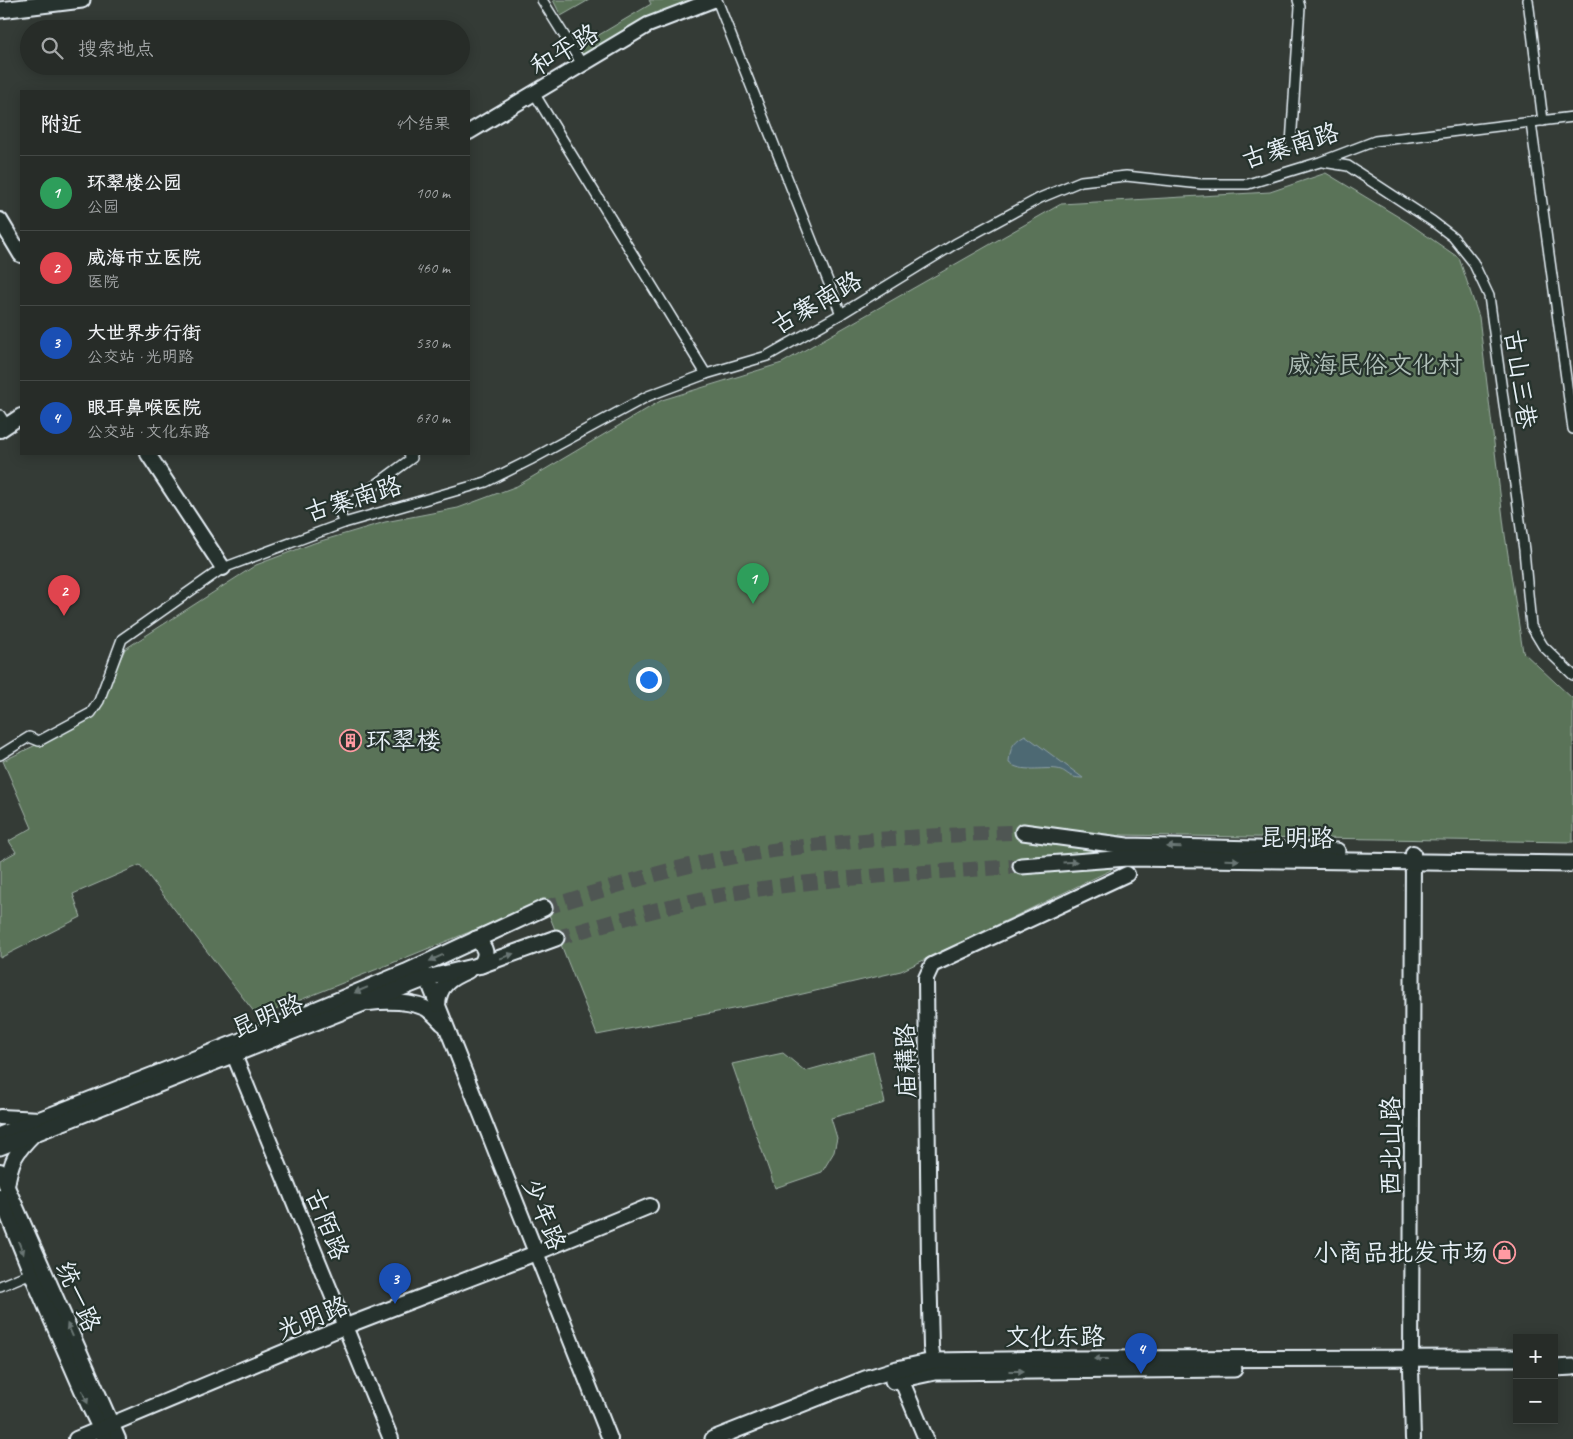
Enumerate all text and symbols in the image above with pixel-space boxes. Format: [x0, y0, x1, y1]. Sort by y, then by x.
street label: 和平路 [524, 17, 605, 83]
search box [20, 20, 470, 75]
icon: search [38, 34, 66, 62]
text: 搜索地点 [78, 37, 154, 61]
text: 附近 [40, 111, 82, 137]
text: 4个结果 [395, 114, 450, 134]
street label: 古寨南路 [1238, 116, 1343, 176]
text: 环翠楼公园 [87, 171, 182, 195]
text: 1 [52, 183, 60, 203]
text: 100 m [416, 183, 450, 203]
text: 公园 [87, 197, 119, 217]
text: 威海市立医院 [87, 246, 201, 270]
text: 2 [52, 258, 60, 278]
text: 460 m [416, 258, 450, 278]
street label: 古寨南路 [765, 264, 868, 342]
text: 医院 [87, 272, 119, 292]
text: 大世界步行街 [87, 321, 201, 345]
street label: 古山三巷 [1497, 327, 1543, 431]
text: 3 [52, 333, 60, 353]
text: 530 m [416, 333, 450, 353]
text: 公交站 · 光明路 [87, 347, 194, 367]
park label: 威海民俗文化村 [1287, 349, 1463, 381]
text: 眼耳鼻喉医院 [87, 396, 201, 420]
text: 4 [52, 408, 60, 428]
text: 670 m [416, 408, 450, 428]
text: 公交站 · 文化东路 [87, 422, 210, 442]
street label: 古寨南路 [301, 469, 406, 529]
pin: 1 [737, 563, 769, 604]
pin: 2 [48, 575, 80, 616]
your location [636, 667, 662, 693]
place label: 环翠楼 [366, 725, 441, 757]
building icon: 环翠楼 [338, 728, 362, 752]
street label: 昆明路 [1259, 821, 1335, 855]
one-way arrow [1166, 843, 1182, 851]
one-way arrow [1225, 856, 1241, 864]
one-way arrow [1062, 858, 1078, 866]
one-way arrow [500, 952, 515, 960]
one-way arrow [429, 954, 443, 962]
street label: 昆明路 [227, 987, 308, 1045]
one-way arrow [354, 987, 369, 995]
street label: 庙耩路 [889, 1023, 923, 1099]
street label: 西北山路 [1375, 1096, 1407, 1196]
street label: 少年路 [515, 1174, 573, 1255]
street label: 古陌路 [298, 1184, 356, 1265]
place label: 小商品批发市场 [1313, 1237, 1488, 1269]
shop icon: 小商品批发市场 [1492, 1240, 1516, 1264]
one-way arrow [17, 1241, 25, 1256]
street label: 统一路 [48, 1256, 108, 1337]
pin: 3 [379, 1263, 411, 1304]
street label: 光明路 [272, 1289, 353, 1347]
street label: 文化东路 [1005, 1321, 1105, 1353]
one-way arrow [65, 1323, 73, 1337]
pin: 4 [1125, 1333, 1157, 1374]
map controls [1513, 1334, 1558, 1424]
button: + [1513, 1334, 1558, 1379]
one-way arrow [1092, 1355, 1108, 1363]
one-way arrow [1009, 1367, 1025, 1375]
button: − [1513, 1379, 1558, 1424]
one-way arrow [82, 1390, 90, 1404]

